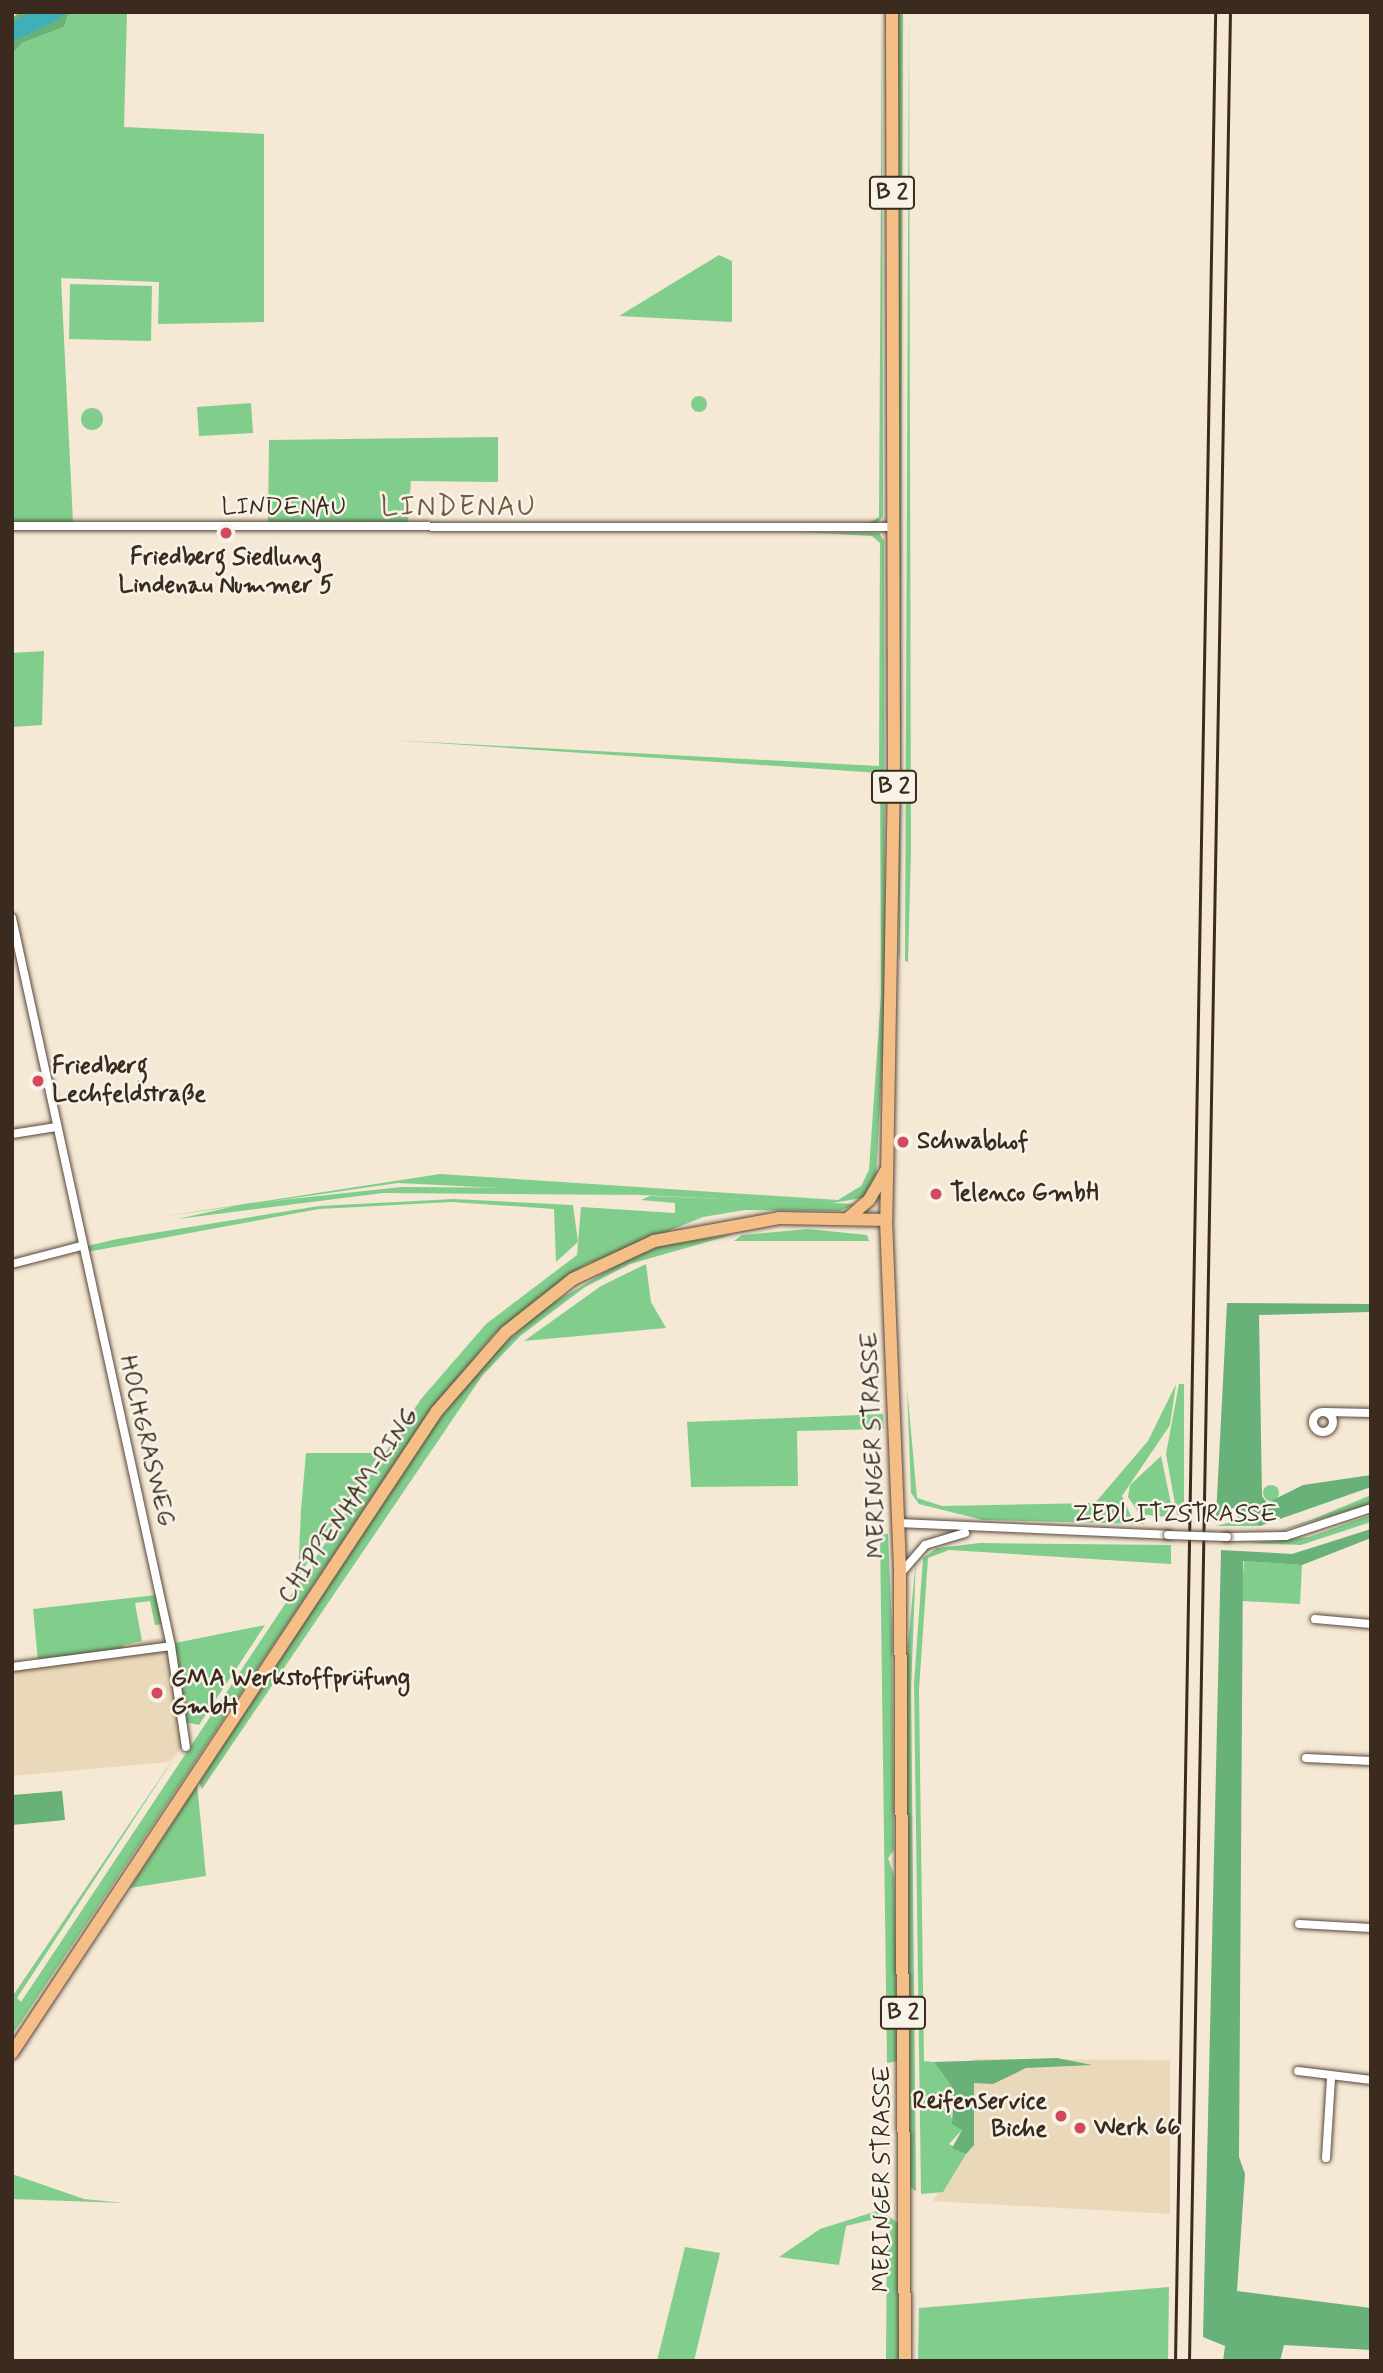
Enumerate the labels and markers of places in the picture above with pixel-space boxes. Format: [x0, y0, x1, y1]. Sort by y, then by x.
marker: Friedberg Siedlung Lindenau Nummer 5 [218, 525, 234, 541]
place label: Friedberg Siedlung Lindenau Nummer 5 [117, 544, 335, 600]
place label: Friedberg Lechfeldstraße [52, 1053, 206, 1109]
marker: Friedberg Lechfeldstraße [30, 1073, 46, 1089]
place label: Schwabhof [917, 1128, 1028, 1156]
marker: Schwabhof [895, 1134, 911, 1150]
place label: Telenco GmbH [950, 1180, 1099, 1208]
marker: Telenco GmbH [928, 1186, 944, 1202]
place label: GMA Werkstoffprüfung GmbH [171, 1665, 410, 1721]
marker: GMA Werkstoffprüfung GmbH [149, 1685, 165, 1701]
place label: Reifenservice Biche [912, 2088, 1047, 2144]
marker: Reifenservice Biche [1053, 2108, 1069, 2124]
place label: Werk 66 [1094, 2114, 1180, 2142]
marker: Werk 66 [1072, 2120, 1088, 2136]

